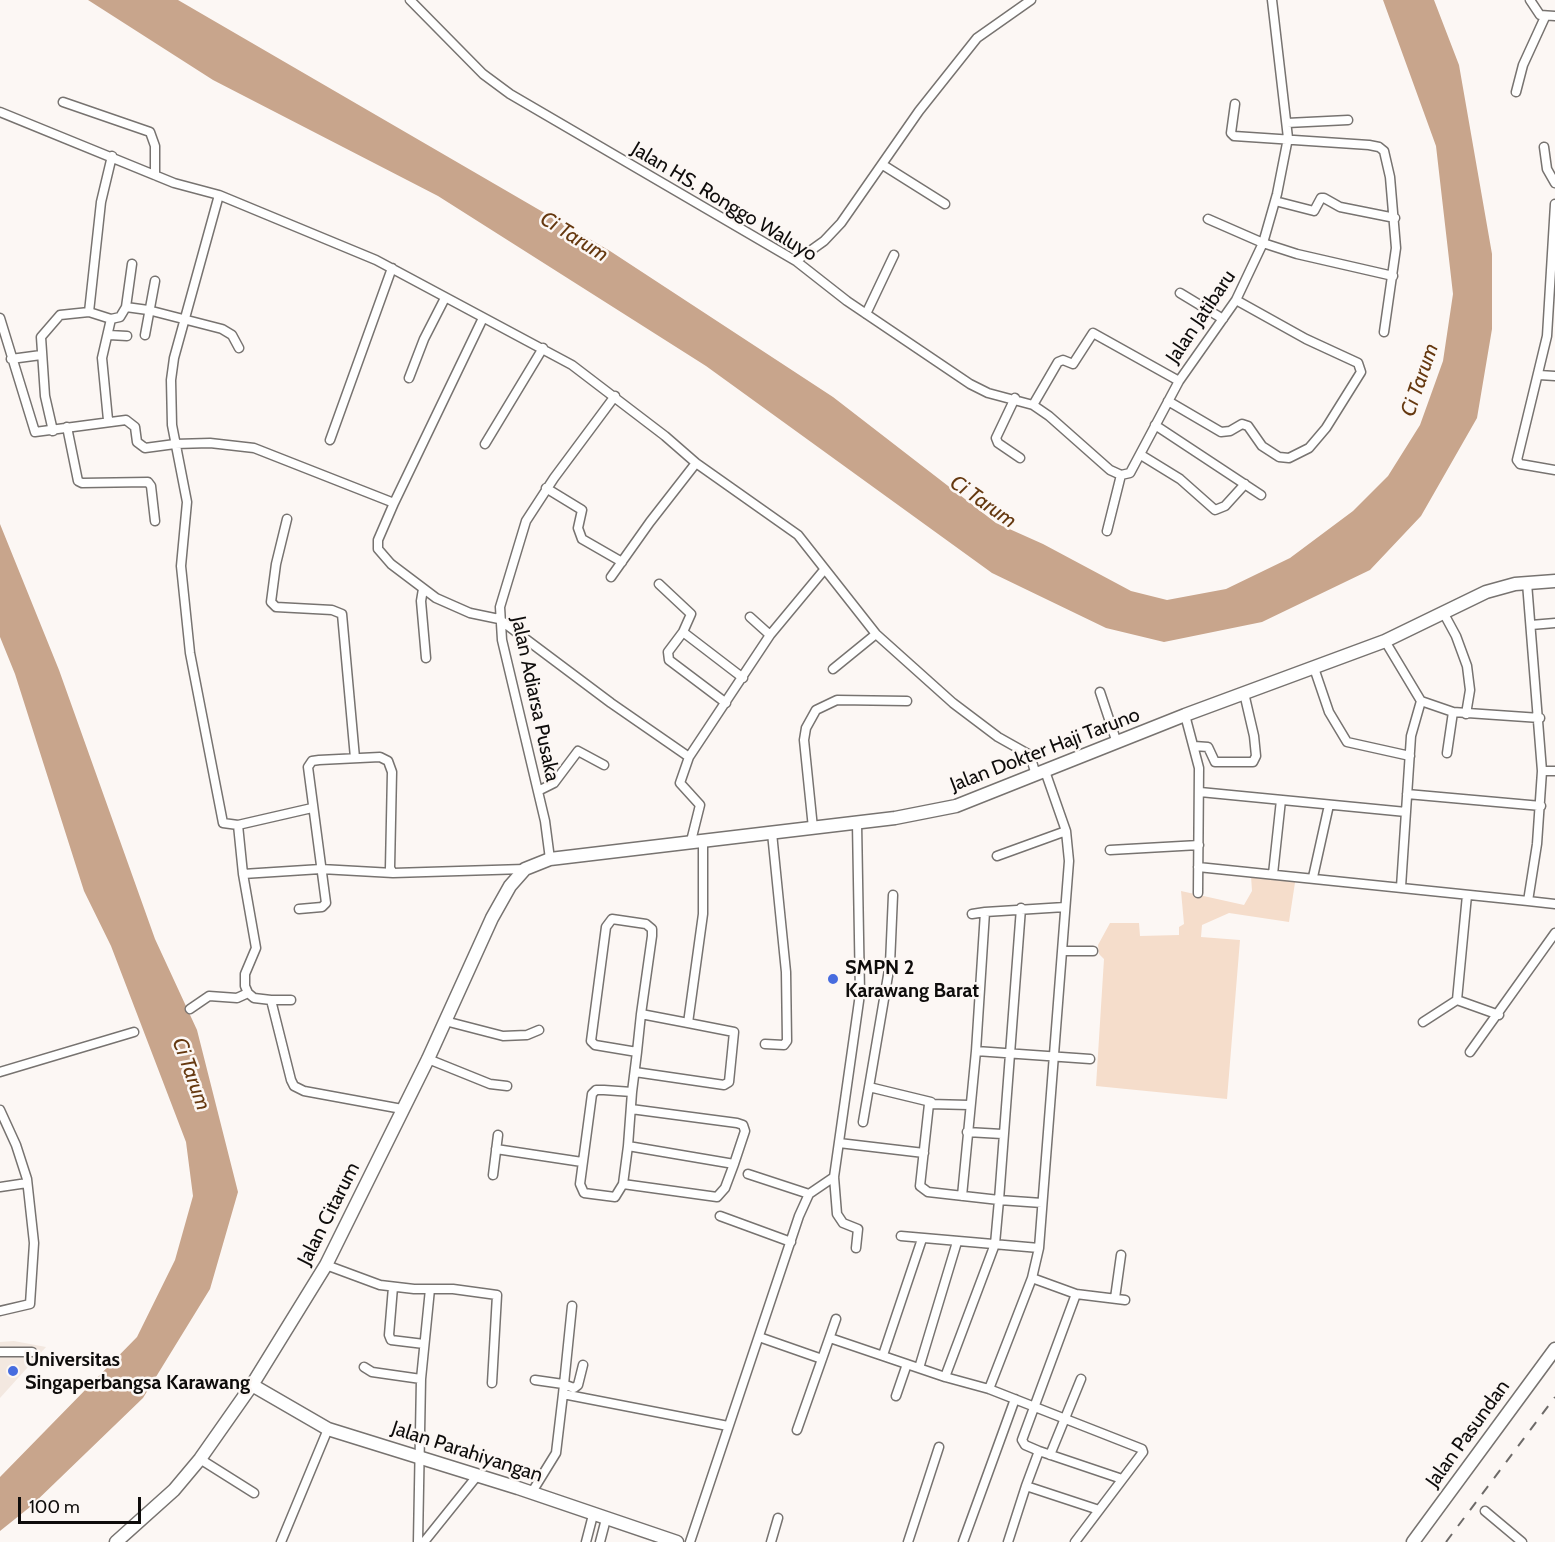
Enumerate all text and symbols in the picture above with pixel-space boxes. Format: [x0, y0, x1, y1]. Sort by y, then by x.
street label: Jalan HS. Ronggo Waluyo [627, 137, 821, 267]
water label: Ci Tarum [535, 206, 613, 268]
street label: Jalan Jatibaru [1161, 266, 1241, 368]
water label: Ci Tarum [1396, 340, 1444, 420]
water label: Ci Tarum [945, 470, 1021, 534]
street label: Jalan Adiarsa Pusaka [506, 614, 564, 784]
street label: Jalan Dokter Haji Taruno [947, 703, 1143, 797]
place label: SMPN 2 Karawang Barat [845, 956, 979, 1003]
marker: SMPN 2 Karawang Barat [826, 972, 840, 986]
water label: Ci Tarum [166, 1034, 216, 1114]
street label: Jalan Citarum [293, 1158, 365, 1270]
place label: Universitas Singaperbangsa Karawang [25, 1348, 250, 1395]
marker: Universitas Singaperbangsa Karawang [6, 1364, 20, 1378]
street label: Jalan Pasundan [1421, 1376, 1515, 1492]
street label: Jalan Parahiyangan [388, 1416, 546, 1488]
scale bar [21, 1485, 144, 1523]
text: 100 m [29, 1496, 80, 1518]

